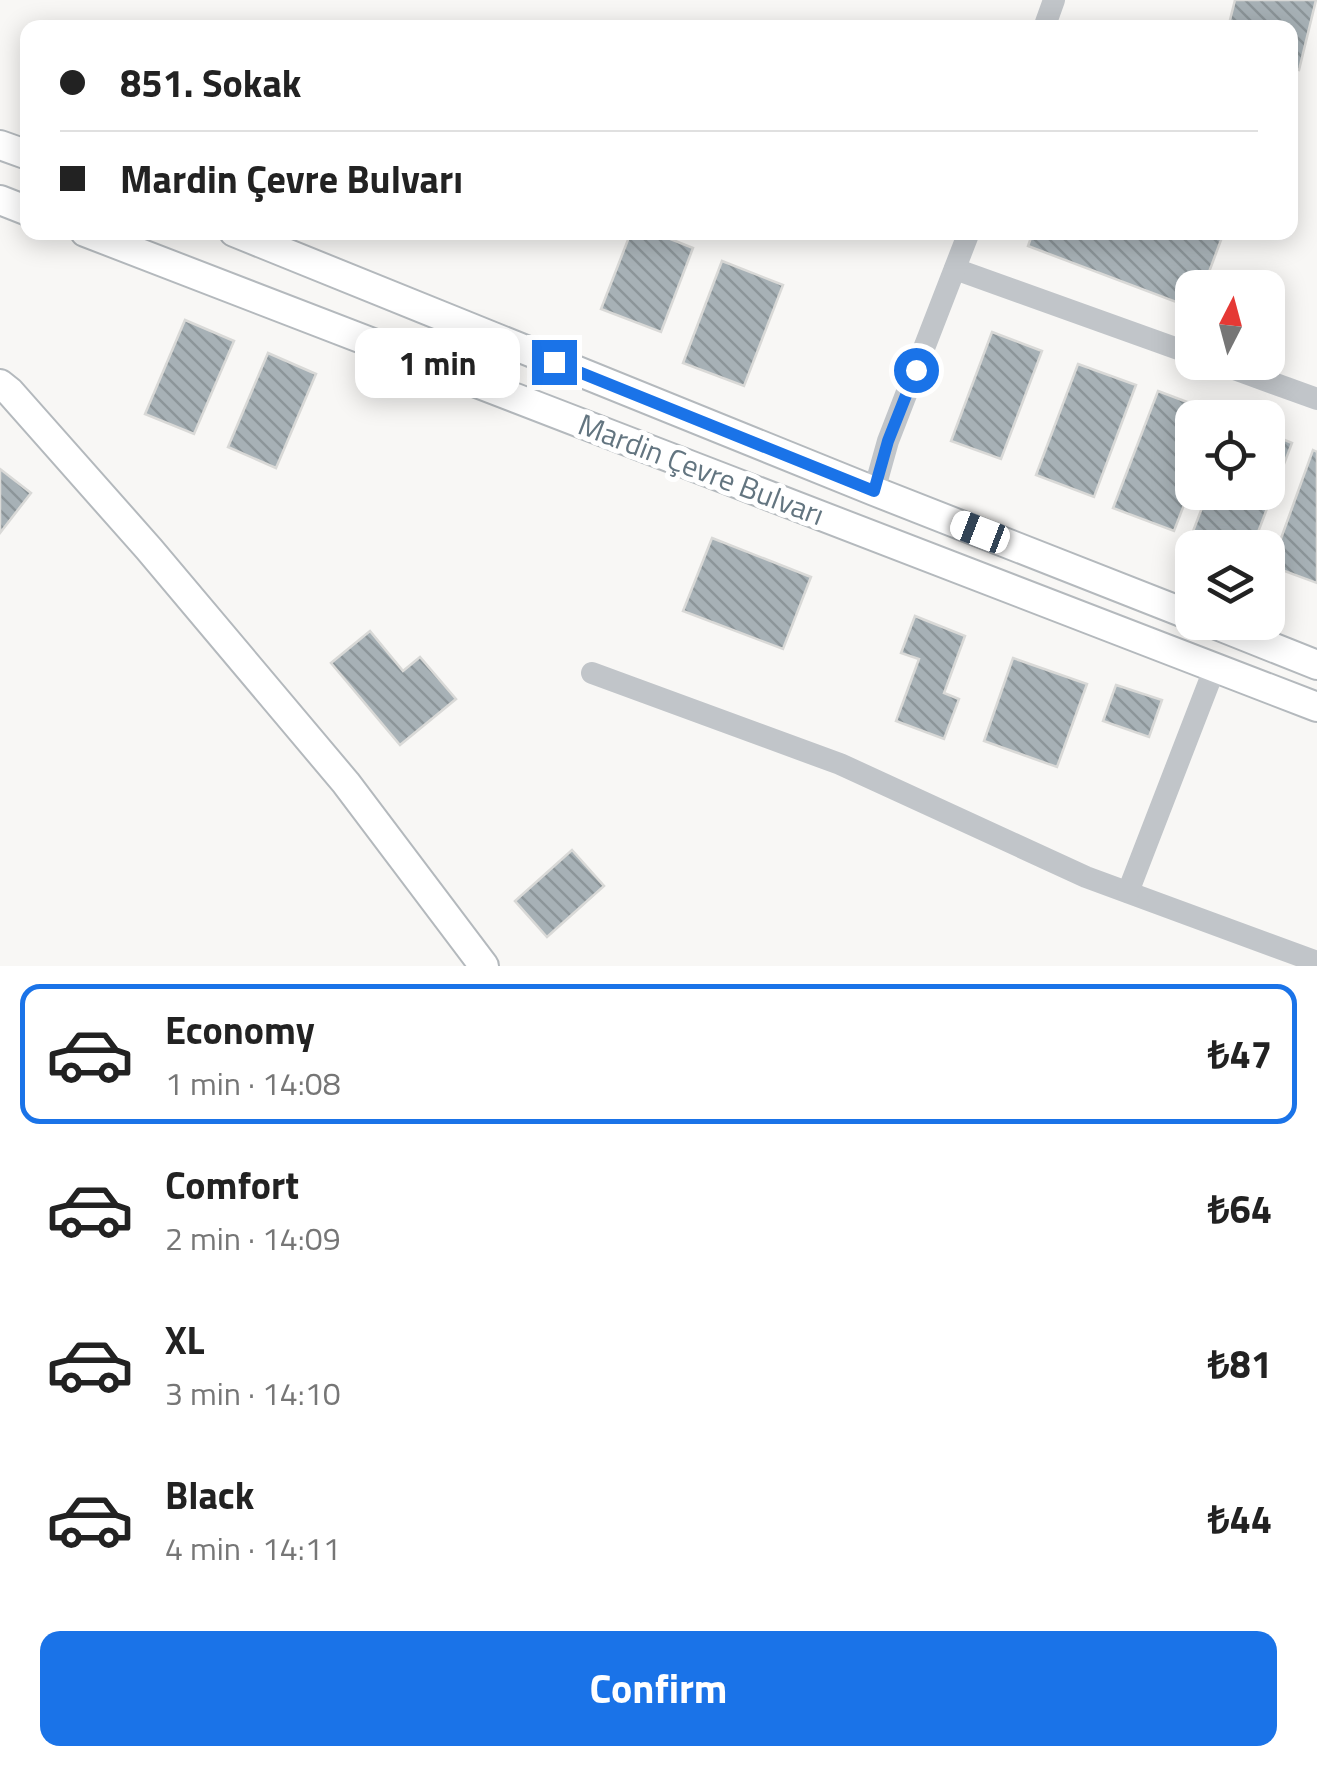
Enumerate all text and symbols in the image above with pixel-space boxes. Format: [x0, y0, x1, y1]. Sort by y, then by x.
text: 851. Sokak [120, 54, 301, 112]
text: Mardin Çevre Bulvarı [120, 150, 463, 208]
north arrow [1175, 270, 1285, 380]
map controls [1175, 270, 1285, 640]
callout: 1 min [354, 327, 519, 397]
text: 1 min [399, 339, 476, 387]
route end [532, 340, 577, 385]
route start [894, 348, 939, 393]
button: locate [1175, 400, 1285, 510]
street label: Mardin Çevre Bulvarı [572, 401, 831, 537]
car [947, 507, 1013, 557]
button: layers [1175, 530, 1285, 640]
text: Economy [165, 1001, 315, 1059]
icon: car [45, 1009, 135, 1099]
text: ₺47 [1208, 1025, 1272, 1083]
text: 1 min · 14:08 [165, 1059, 341, 1107]
text: Comfort [165, 1156, 299, 1214]
icon: car [45, 1164, 135, 1254]
text: ₺64 [1208, 1180, 1272, 1238]
text: 2 min · 14:09 [165, 1214, 341, 1262]
text: XL [165, 1311, 205, 1369]
icon: car [45, 1319, 135, 1409]
text: ₺81 [1208, 1335, 1272, 1393]
text: 3 min · 14:10 [165, 1369, 341, 1417]
text: Black [165, 1466, 254, 1524]
icon: car [45, 1474, 135, 1564]
text: ₺44 [1208, 1490, 1272, 1548]
text: 4 min · 14:11 [165, 1524, 341, 1572]
button: Confirm [40, 1631, 1277, 1746]

